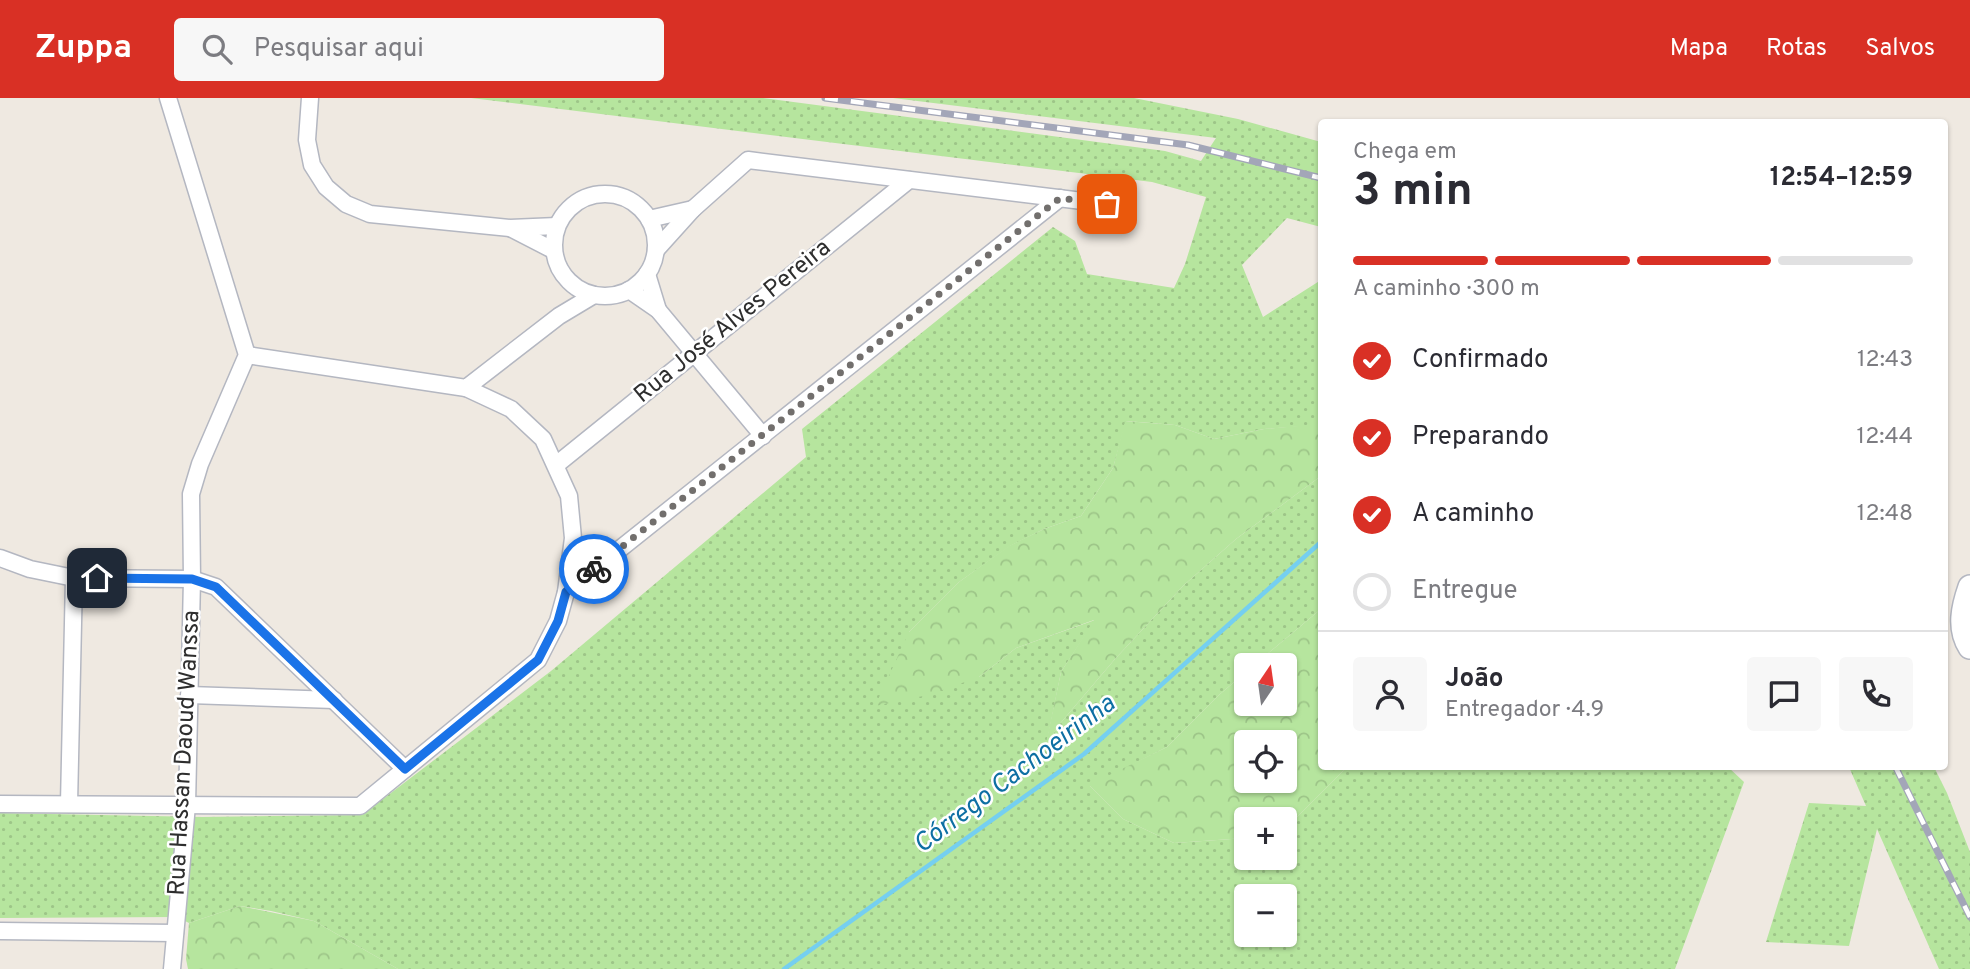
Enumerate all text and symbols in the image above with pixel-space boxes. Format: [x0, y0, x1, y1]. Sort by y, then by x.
search box [174, 18, 664, 81]
text: Zuppa [35, 28, 132, 70]
icon: search [198, 30, 236, 68]
text: Pesquisar aqui [254, 33, 424, 66]
text: Mapa [1670, 34, 1728, 64]
text: Rotas [1766, 34, 1827, 64]
text: Salvos [1865, 34, 1935, 64]
text: Chega em [1353, 138, 1457, 167]
text: 12:54–12:59 [1770, 162, 1913, 195]
text: 3 min [1353, 163, 1473, 222]
pin [1077, 174, 1137, 234]
icon: bag [1088, 185, 1126, 223]
street label: Rua José Alves Pereira [629, 233, 837, 411]
text: A caminho · 300 m [1353, 275, 1540, 304]
icon: check [1353, 342, 1391, 380]
text: Confirmado [1412, 344, 1549, 377]
text: 12:43 [1857, 346, 1913, 375]
icon: check [1353, 419, 1391, 457]
text: Preparando [1412, 421, 1549, 454]
text: 12:44 [1857, 423, 1913, 452]
icon: check [1353, 496, 1391, 534]
text: A caminho [1412, 498, 1534, 531]
text: 12:48 [1857, 500, 1913, 529]
courier [559, 534, 629, 604]
pin [67, 548, 127, 608]
icon: bike [575, 550, 613, 588]
icon: home [78, 559, 116, 597]
text: Entregue [1412, 575, 1518, 608]
street label: Rua Hassan Daoud Wanssa [163, 609, 207, 897]
north arrow [1234, 653, 1297, 716]
map controls [1234, 653, 1297, 947]
button: person [1353, 657, 1427, 731]
button: chat [1747, 657, 1821, 731]
button: phone [1839, 657, 1913, 731]
text: João [1445, 663, 1503, 696]
water label: Córrego Cachoeirinha [908, 688, 1123, 862]
text: Entregador · 4.9 [1445, 696, 1604, 725]
button: locate [1234, 730, 1297, 793]
button: + [1234, 807, 1297, 870]
button: − [1234, 884, 1297, 947]

